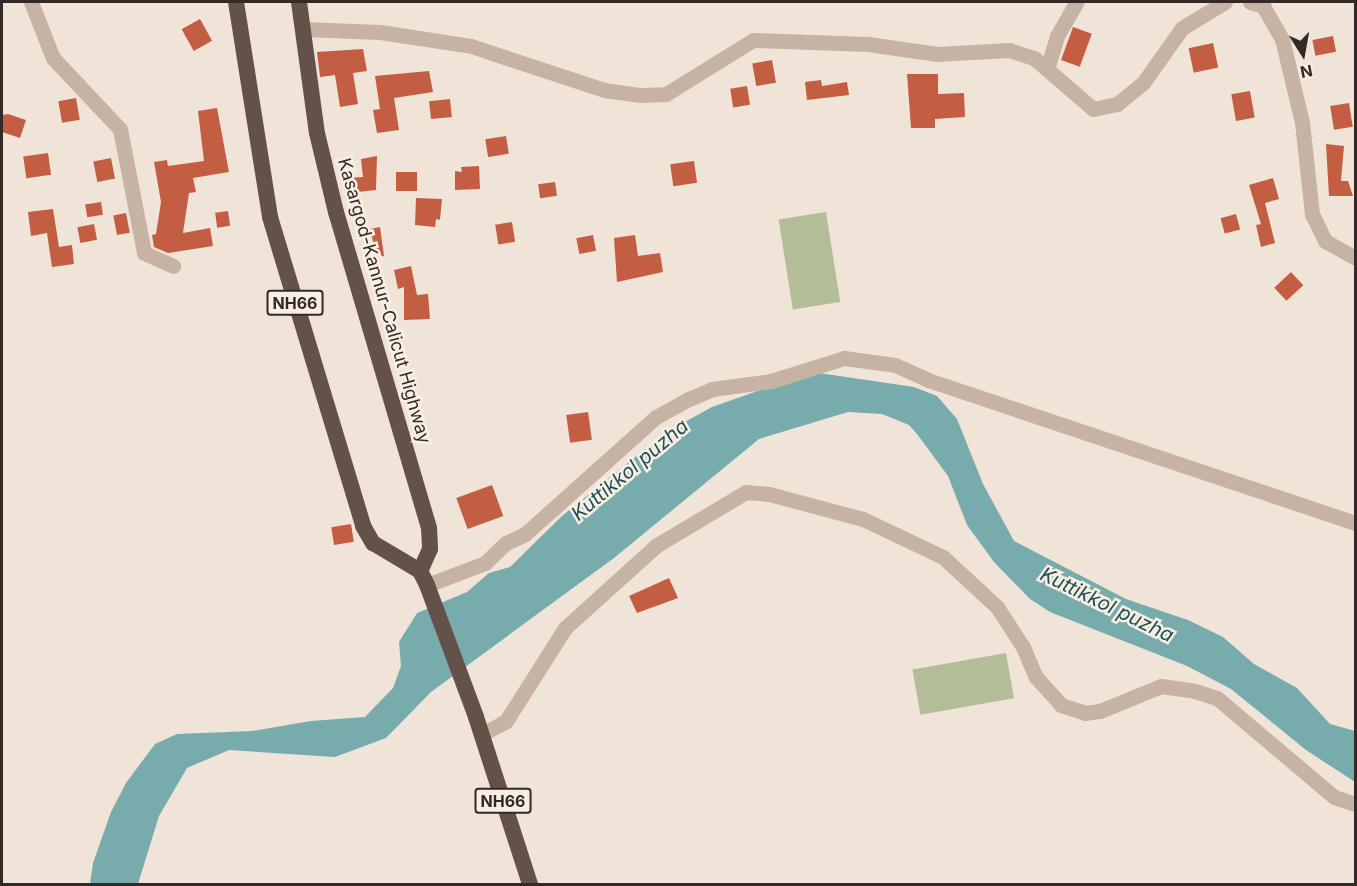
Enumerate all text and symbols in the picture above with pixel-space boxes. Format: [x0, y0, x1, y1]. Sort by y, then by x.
north arrow [1273, 24, 1333, 84]
text: N [1299, 61, 1314, 83]
street label: Kasargod-Kannur-Calicut Highway [333, 156, 435, 446]
road number: NH66 [266, 290, 324, 316]
water label: Kuttikkol puzha [567, 414, 693, 526]
water label: Kuttikkol puzha [1036, 562, 1178, 648]
road number: NH66 [474, 788, 532, 814]

